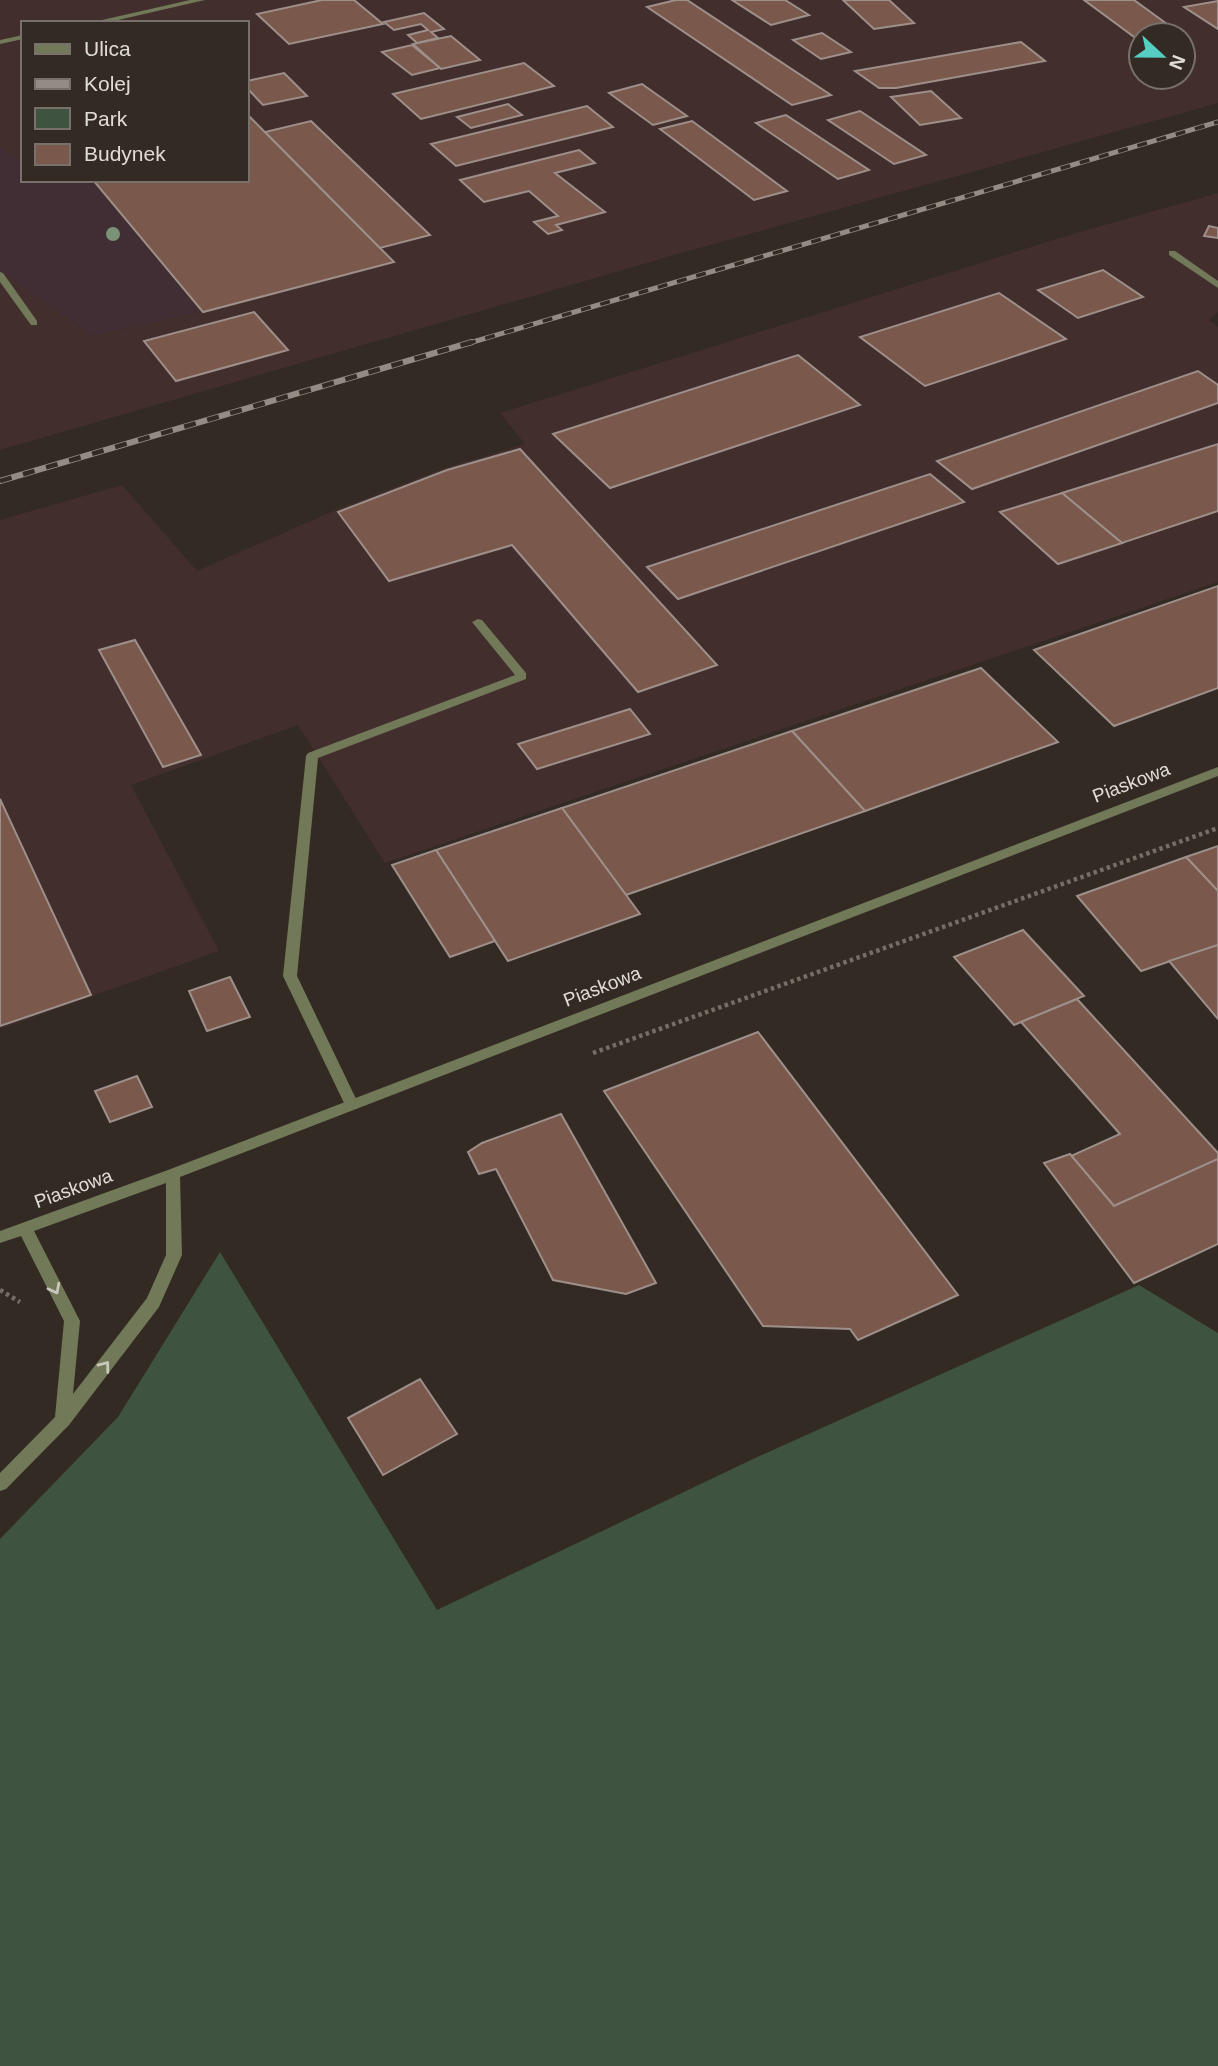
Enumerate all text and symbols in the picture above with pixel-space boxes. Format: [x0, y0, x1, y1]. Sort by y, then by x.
legend [21, 21, 248, 182]
north arrow [1127, 21, 1197, 91]
text: Ulica [84, 37, 131, 60]
text: N [1165, 52, 1190, 72]
text: Kolej [84, 72, 131, 95]
text: Park [84, 107, 128, 130]
text: Budynek [84, 142, 166, 165]
street label: Piaskowa [1089, 758, 1173, 807]
street label: Piaskowa [560, 962, 644, 1011]
street label: Piaskowa [31, 1165, 115, 1212]
one-way arrow [47, 1282, 61, 1294]
one-way arrow [96, 1361, 109, 1373]

